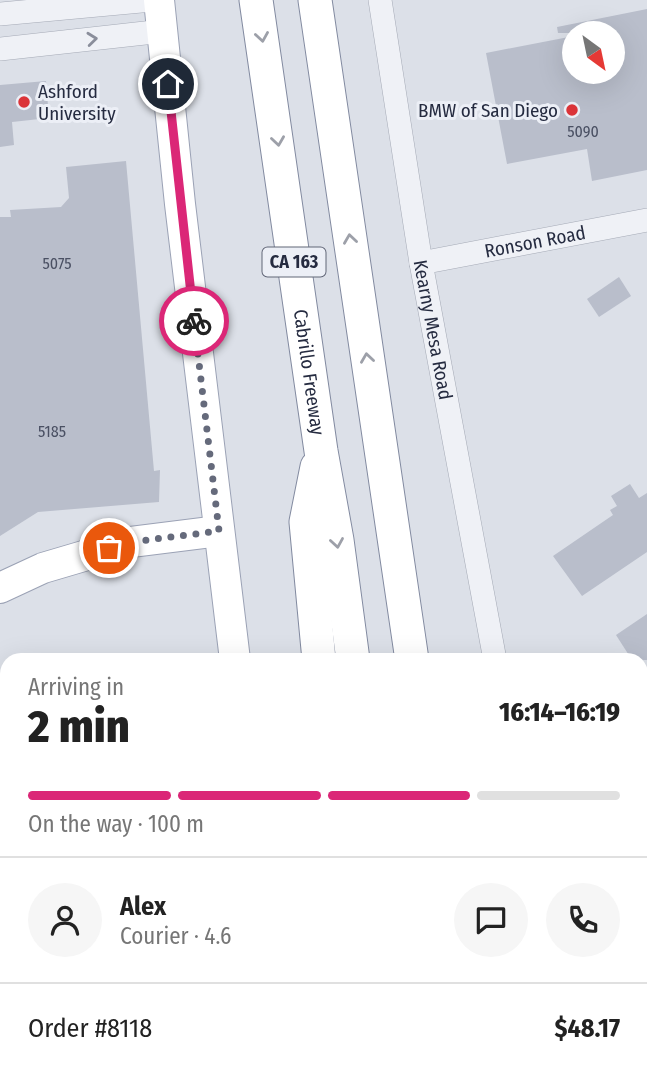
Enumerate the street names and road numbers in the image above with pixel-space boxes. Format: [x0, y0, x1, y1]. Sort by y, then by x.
street label: Ronson Road [483, 220, 587, 262]
road number: CA 163 [262, 248, 326, 276]
street label: Kearny Mesa Road [409, 258, 458, 402]
street label: Cabrillo Freeway [289, 308, 330, 437]

